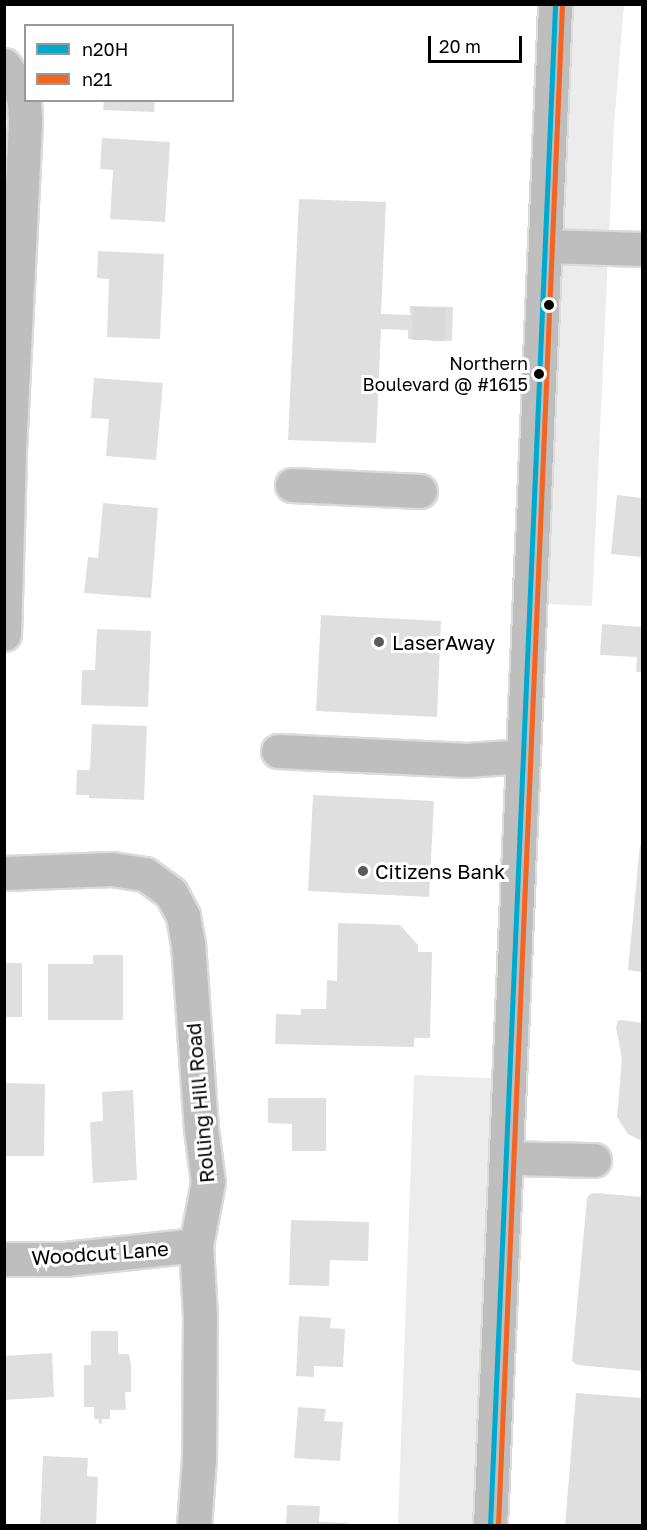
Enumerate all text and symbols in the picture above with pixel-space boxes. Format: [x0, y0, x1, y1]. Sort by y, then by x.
legend [24, 24, 234, 102]
scale bar [431, 24, 526, 62]
text: 20 m [439, 35, 481, 57]
text: n20H [82, 38, 128, 60]
text: n21 [82, 68, 112, 90]
unlabelled marker [543, 299, 555, 311]
place label: Northern Boulevard @ #1615 [363, 353, 528, 395]
marker: Northern Boulevard @ #1615 [533, 368, 545, 380]
place label: LaserAway [392, 630, 495, 654]
marker: LaserAway [370, 633, 388, 651]
place label: Citizens Bank [375, 859, 505, 883]
marker: Citizens Bank [356, 864, 370, 878]
street label: Rolling Hill Road [181, 1022, 219, 1184]
street label: Woodcut Lane [31, 1236, 169, 1270]

